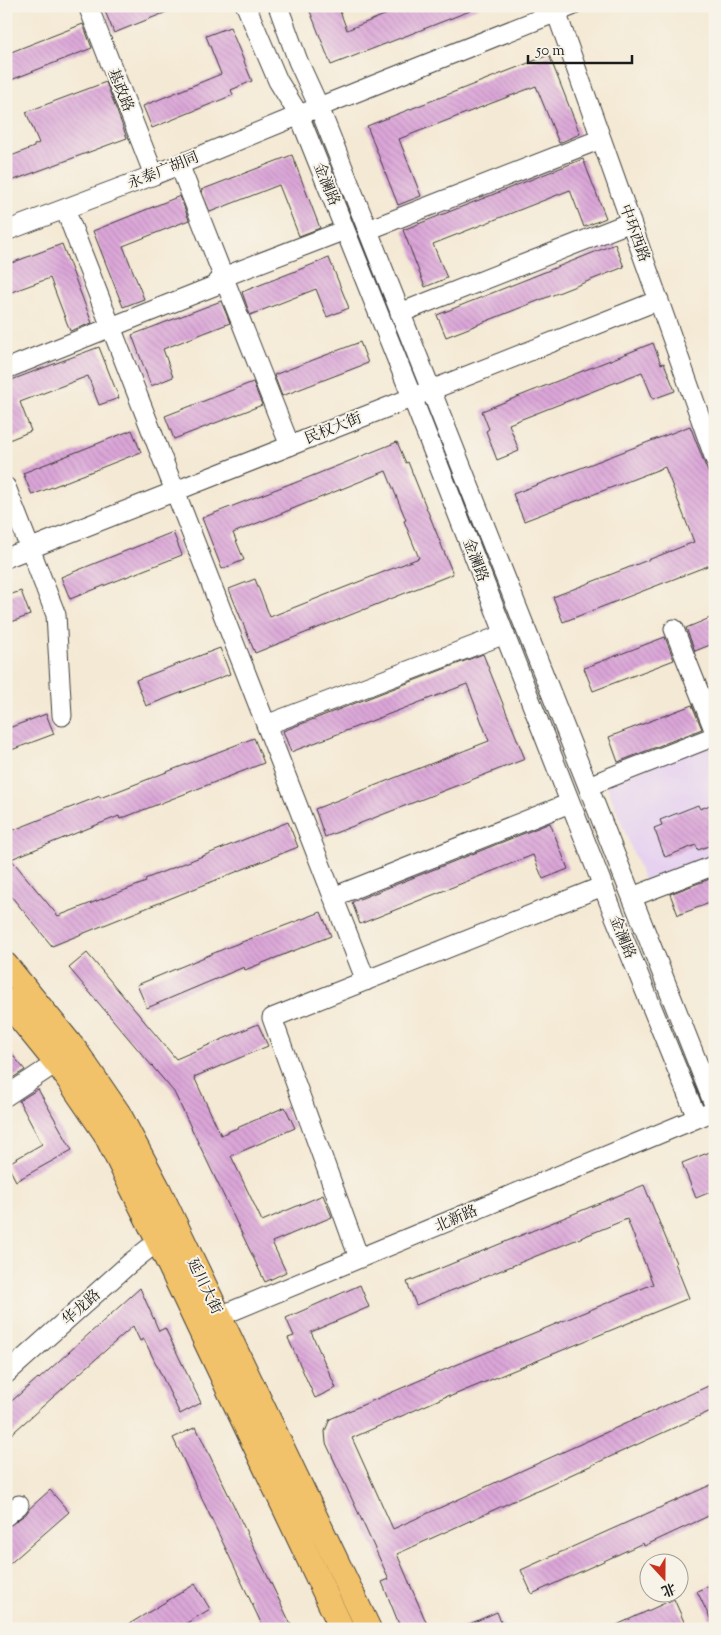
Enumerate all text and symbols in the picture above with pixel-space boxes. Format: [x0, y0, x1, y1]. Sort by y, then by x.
scale bar [528, 32, 632, 64]
text: 50 m [535, 41, 565, 62]
street label: 基政路 [101, 66, 138, 115]
street label: 永泰广胡同 [125, 148, 202, 195]
street label: 金澜路 [307, 160, 344, 209]
street label: 中环西路 [613, 202, 654, 265]
street label: 民权大街 [302, 408, 365, 450]
street label: 金澜路 [457, 536, 492, 585]
street label: 金澜路 [603, 913, 640, 962]
street label: 北新路 [432, 1201, 481, 1238]
street label: 延川大街 [181, 1255, 226, 1318]
street label: 华龙路 [58, 1285, 106, 1331]
north arrow [638, 1552, 688, 1602]
text: 北 [658, 1576, 678, 1600]

